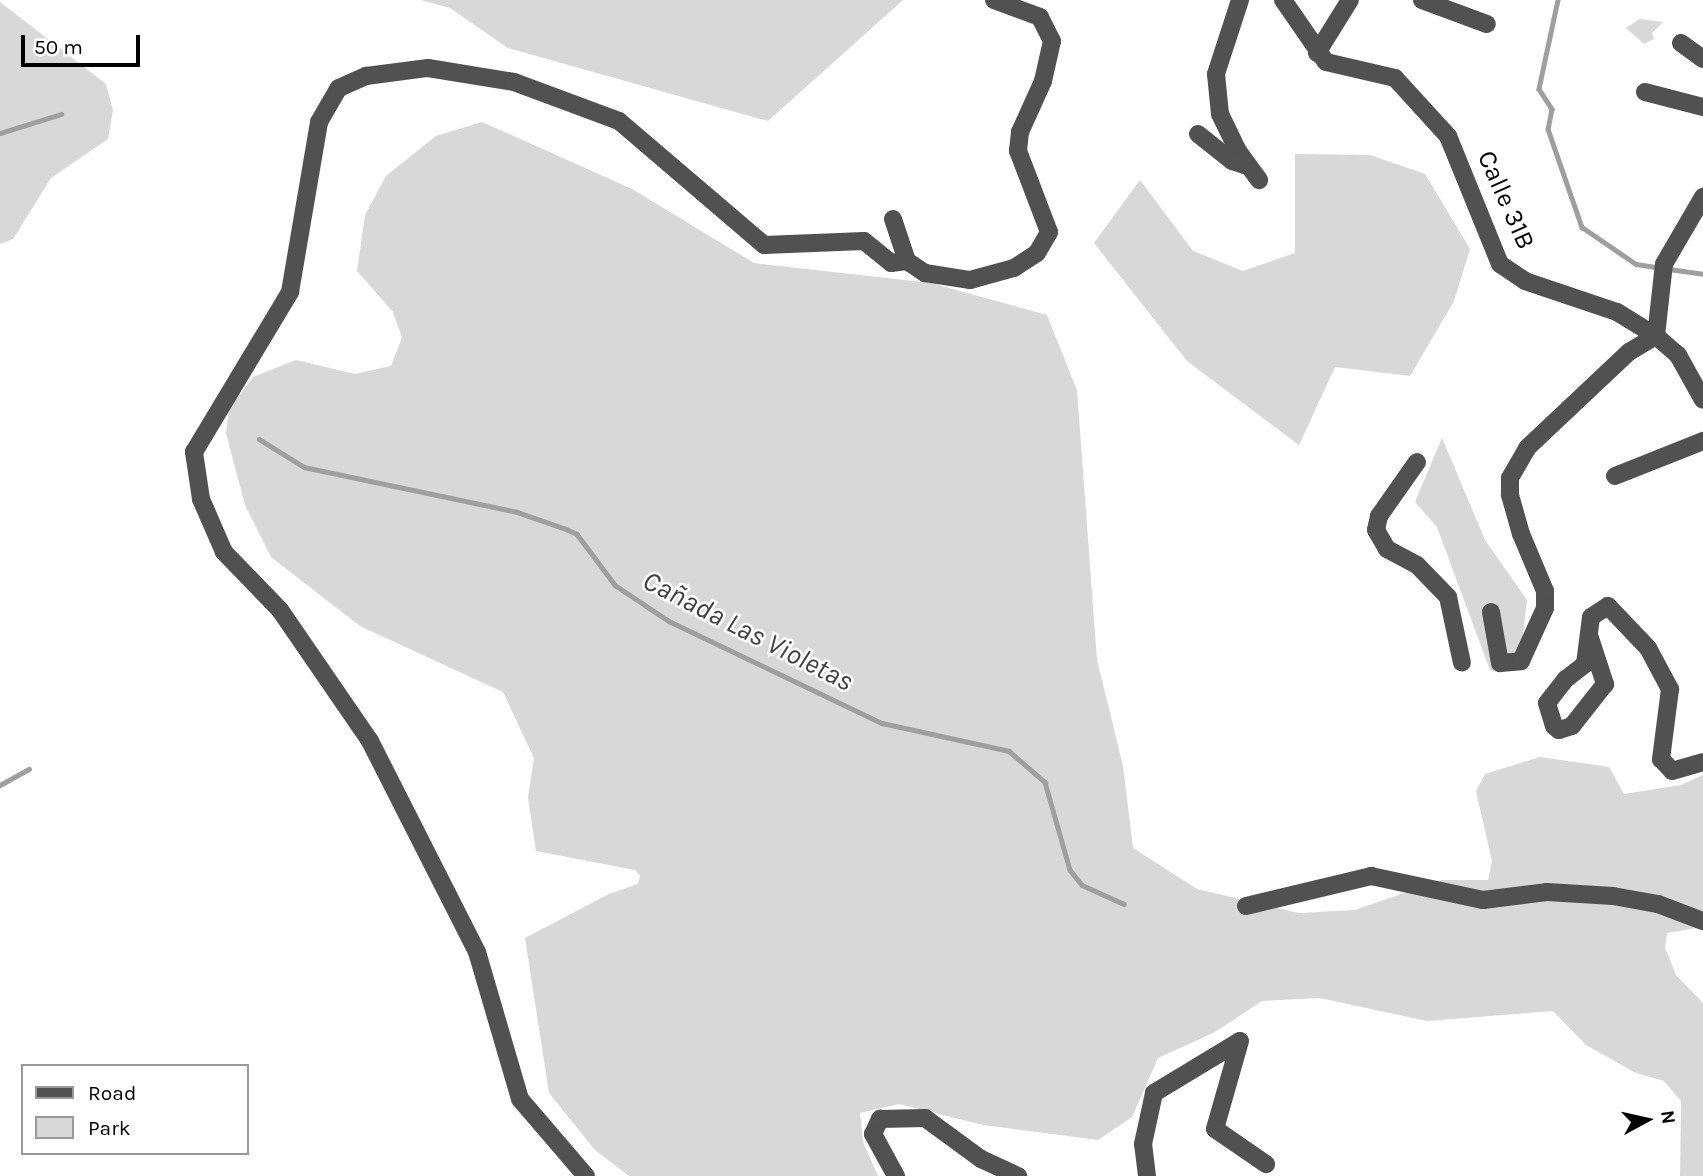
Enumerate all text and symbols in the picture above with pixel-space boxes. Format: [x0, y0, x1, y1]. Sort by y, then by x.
scale bar [24, 21, 144, 65]
text: 50 m [34, 35, 83, 59]
street label: Calle 31B [1471, 146, 1541, 254]
water label: Cañada Las Violetas [637, 563, 859, 699]
legend [21, 1064, 248, 1155]
text: Road [88, 1081, 136, 1105]
north arrow [1612, 1085, 1682, 1155]
text: N [1656, 1109, 1680, 1125]
text: Park [88, 1116, 131, 1140]

